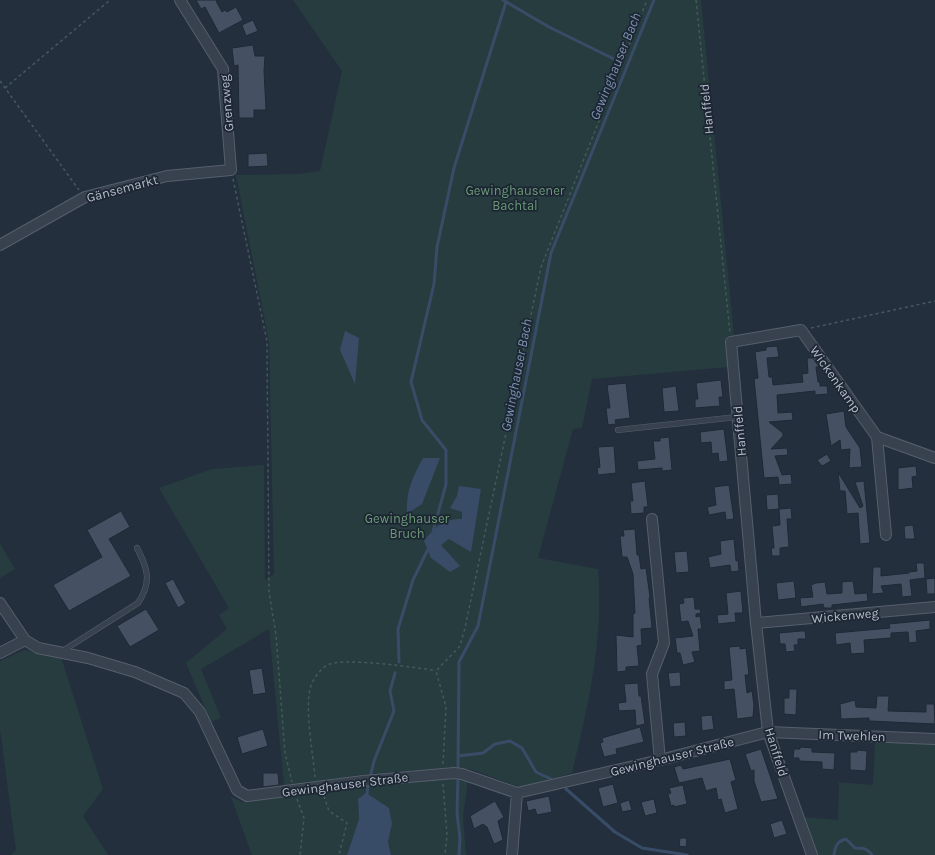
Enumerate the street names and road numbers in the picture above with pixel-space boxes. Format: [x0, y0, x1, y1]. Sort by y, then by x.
street label: Grenzweg [216, 73, 236, 132]
street label: Hanffeld [696, 83, 717, 135]
street label: Gänsemarkt [85, 172, 159, 205]
street label: Wickenkamp [807, 343, 864, 416]
street label: Hanffeld [730, 405, 749, 457]
street label: Wickenweg [811, 605, 880, 626]
street label: Hanffeld [762, 726, 791, 779]
street label: Im Twehlen [818, 727, 886, 744]
street label: Gewinghauser Straße [609, 734, 736, 779]
street label: Gewinghauser Straße [281, 769, 409, 800]

